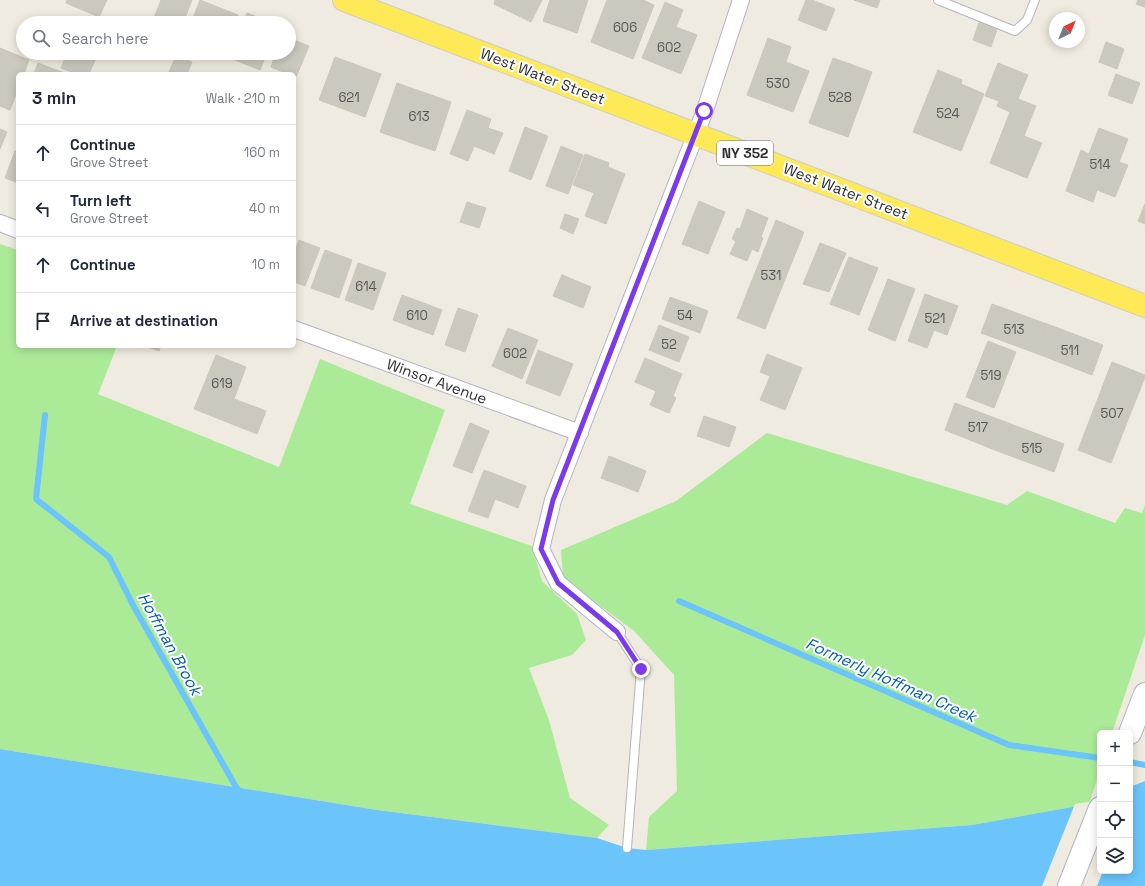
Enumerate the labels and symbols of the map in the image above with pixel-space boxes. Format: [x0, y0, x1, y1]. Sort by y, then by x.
north arrow [1049, 12, 1085, 48]
house number: 606 [613, 19, 637, 36]
house number: 602 [657, 39, 681, 56]
street label: West Water Street [478, 43, 608, 109]
house number: 530 [766, 75, 790, 92]
house number: 621 [338, 89, 360, 106]
house number: 528 [828, 89, 852, 106]
route start [695, 102, 713, 120]
house number: 524 [936, 105, 960, 122]
house number: 613 [408, 108, 430, 125]
road number: NY 352 [717, 141, 773, 165]
house number: 514 [1089, 156, 1111, 173]
street label: West Water Street [781, 158, 911, 224]
house number: 531 [761, 267, 781, 284]
house number: 614 [355, 278, 377, 295]
house number: 610 [406, 307, 428, 324]
house number: 54 [677, 307, 693, 324]
house number: 521 [925, 310, 945, 327]
house number: 513 [1004, 321, 1025, 338]
house number: 52 [661, 336, 677, 353]
house number: 511 [1061, 342, 1079, 359]
house number: 602 [503, 345, 527, 362]
street label: Winsor Avenue [384, 354, 490, 408]
house number: 519 [981, 367, 1002, 384]
house number: 619 [211, 375, 233, 392]
house number: 507 [1100, 405, 1124, 422]
house number: 517 [968, 419, 988, 436]
house number: 515 [1022, 440, 1043, 457]
water label: Hoffman Brook [133, 589, 208, 701]
water label: Formerly Hoffman Creek [803, 633, 982, 728]
route end [632, 660, 650, 678]

